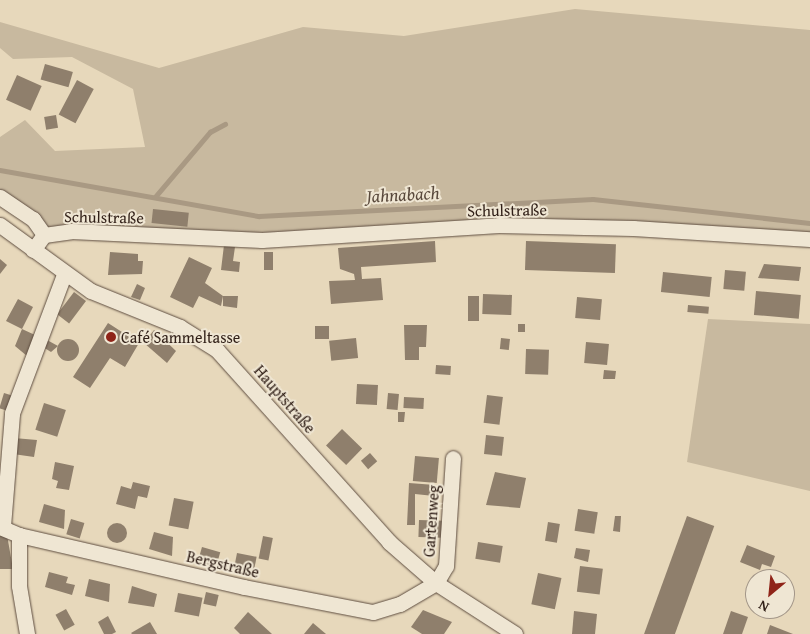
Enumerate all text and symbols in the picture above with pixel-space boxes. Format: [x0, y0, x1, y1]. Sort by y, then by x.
water label: Jahnabach [366, 182, 440, 208]
street label: Schulstraße [467, 200, 547, 220]
street label: Schulstraße [64, 207, 144, 227]
place label: Café Sammeltasse [121, 327, 240, 347]
marker: Café Sammeltasse [105, 331, 117, 343]
street label: Hauptstraße [250, 361, 320, 437]
street label: Gartenweg [419, 484, 443, 558]
street label: Bergstraße [185, 546, 261, 582]
north arrow [745, 569, 795, 619]
text: N [755, 595, 772, 617]

